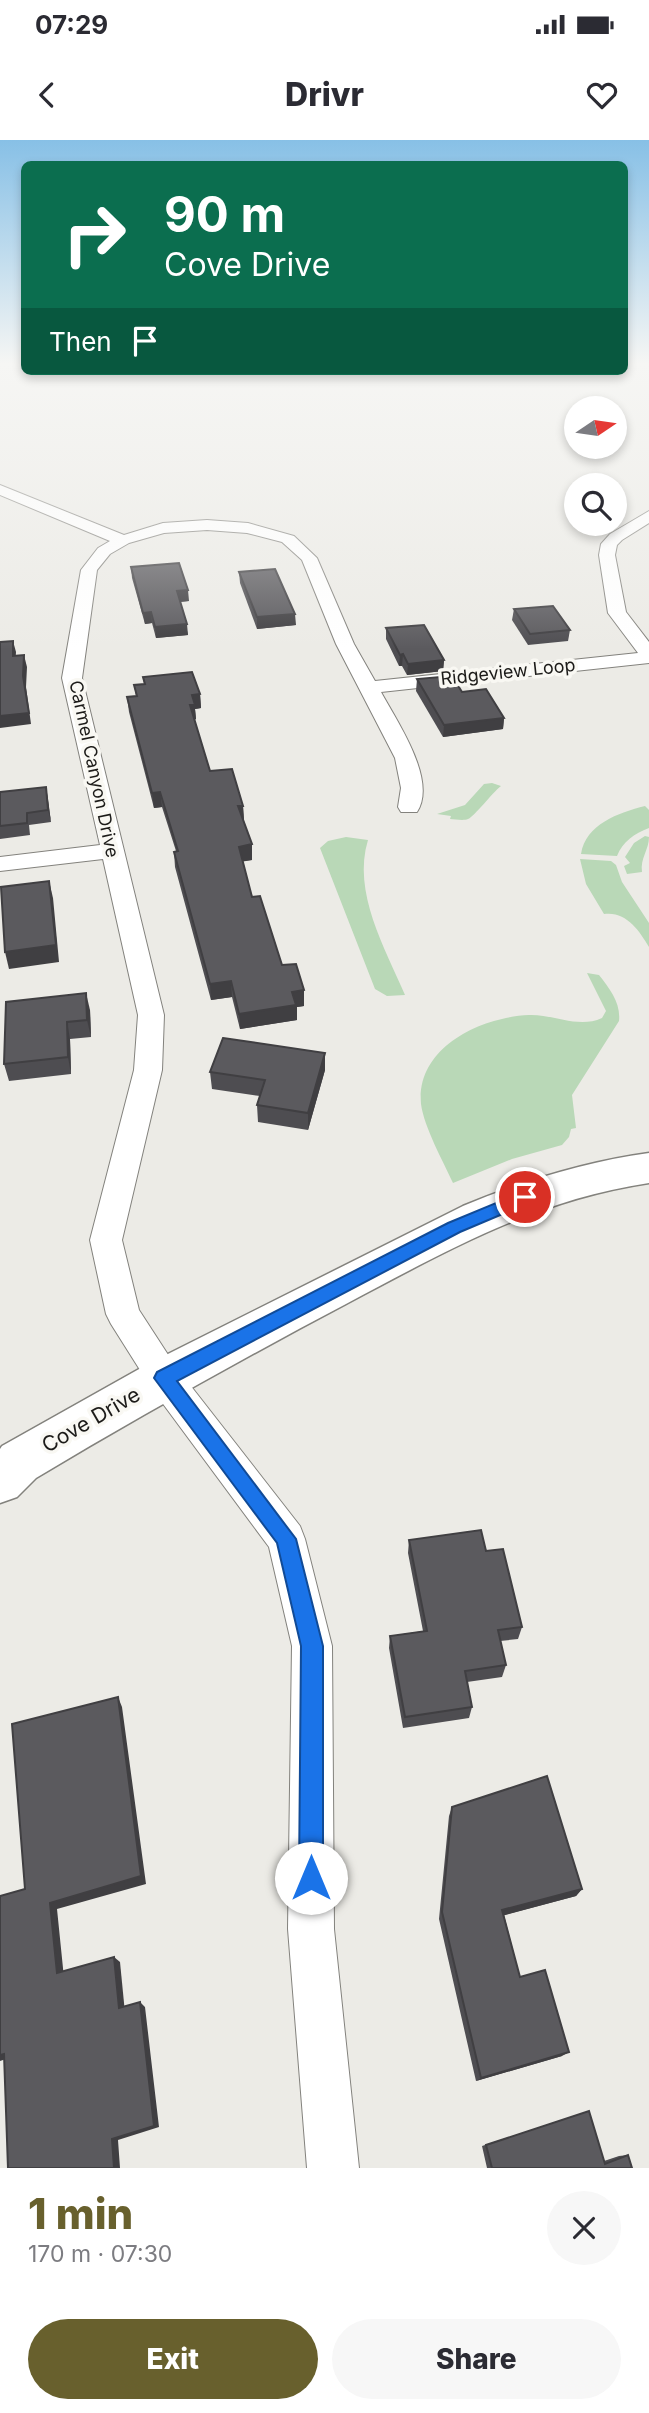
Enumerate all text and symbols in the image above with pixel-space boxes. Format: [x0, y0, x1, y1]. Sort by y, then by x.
text: 07:29 [35, 9, 108, 40]
text: Drivr [285, 75, 364, 114]
icon: back [28, 76, 66, 114]
icon: heart [583, 76, 621, 114]
text: 90 m [164, 185, 285, 244]
icon: right [49, 189, 140, 280]
text: Cove Drive [164, 245, 330, 284]
icon: arrive [126, 322, 164, 360]
text: Then [49, 326, 112, 357]
north arrow [564, 396, 626, 458]
map controls [564, 396, 627, 536]
button: search [564, 473, 627, 536]
street label: Ridgeview Loop [440, 654, 576, 689]
street label: Carmel Canyon Drive [65, 678, 124, 859]
pin [495, 1167, 555, 1227]
icon: arrive [506, 1178, 544, 1216]
street label: Cove Drive [37, 1381, 144, 1458]
position arrow [274, 1841, 348, 1915]
text: 1 min [28, 2188, 133, 2239]
button: close [547, 2191, 621, 2265]
text: 170 m · 07:30 [28, 2240, 172, 2268]
button: Exit [28, 2319, 318, 2399]
button: Share [332, 2319, 621, 2399]

